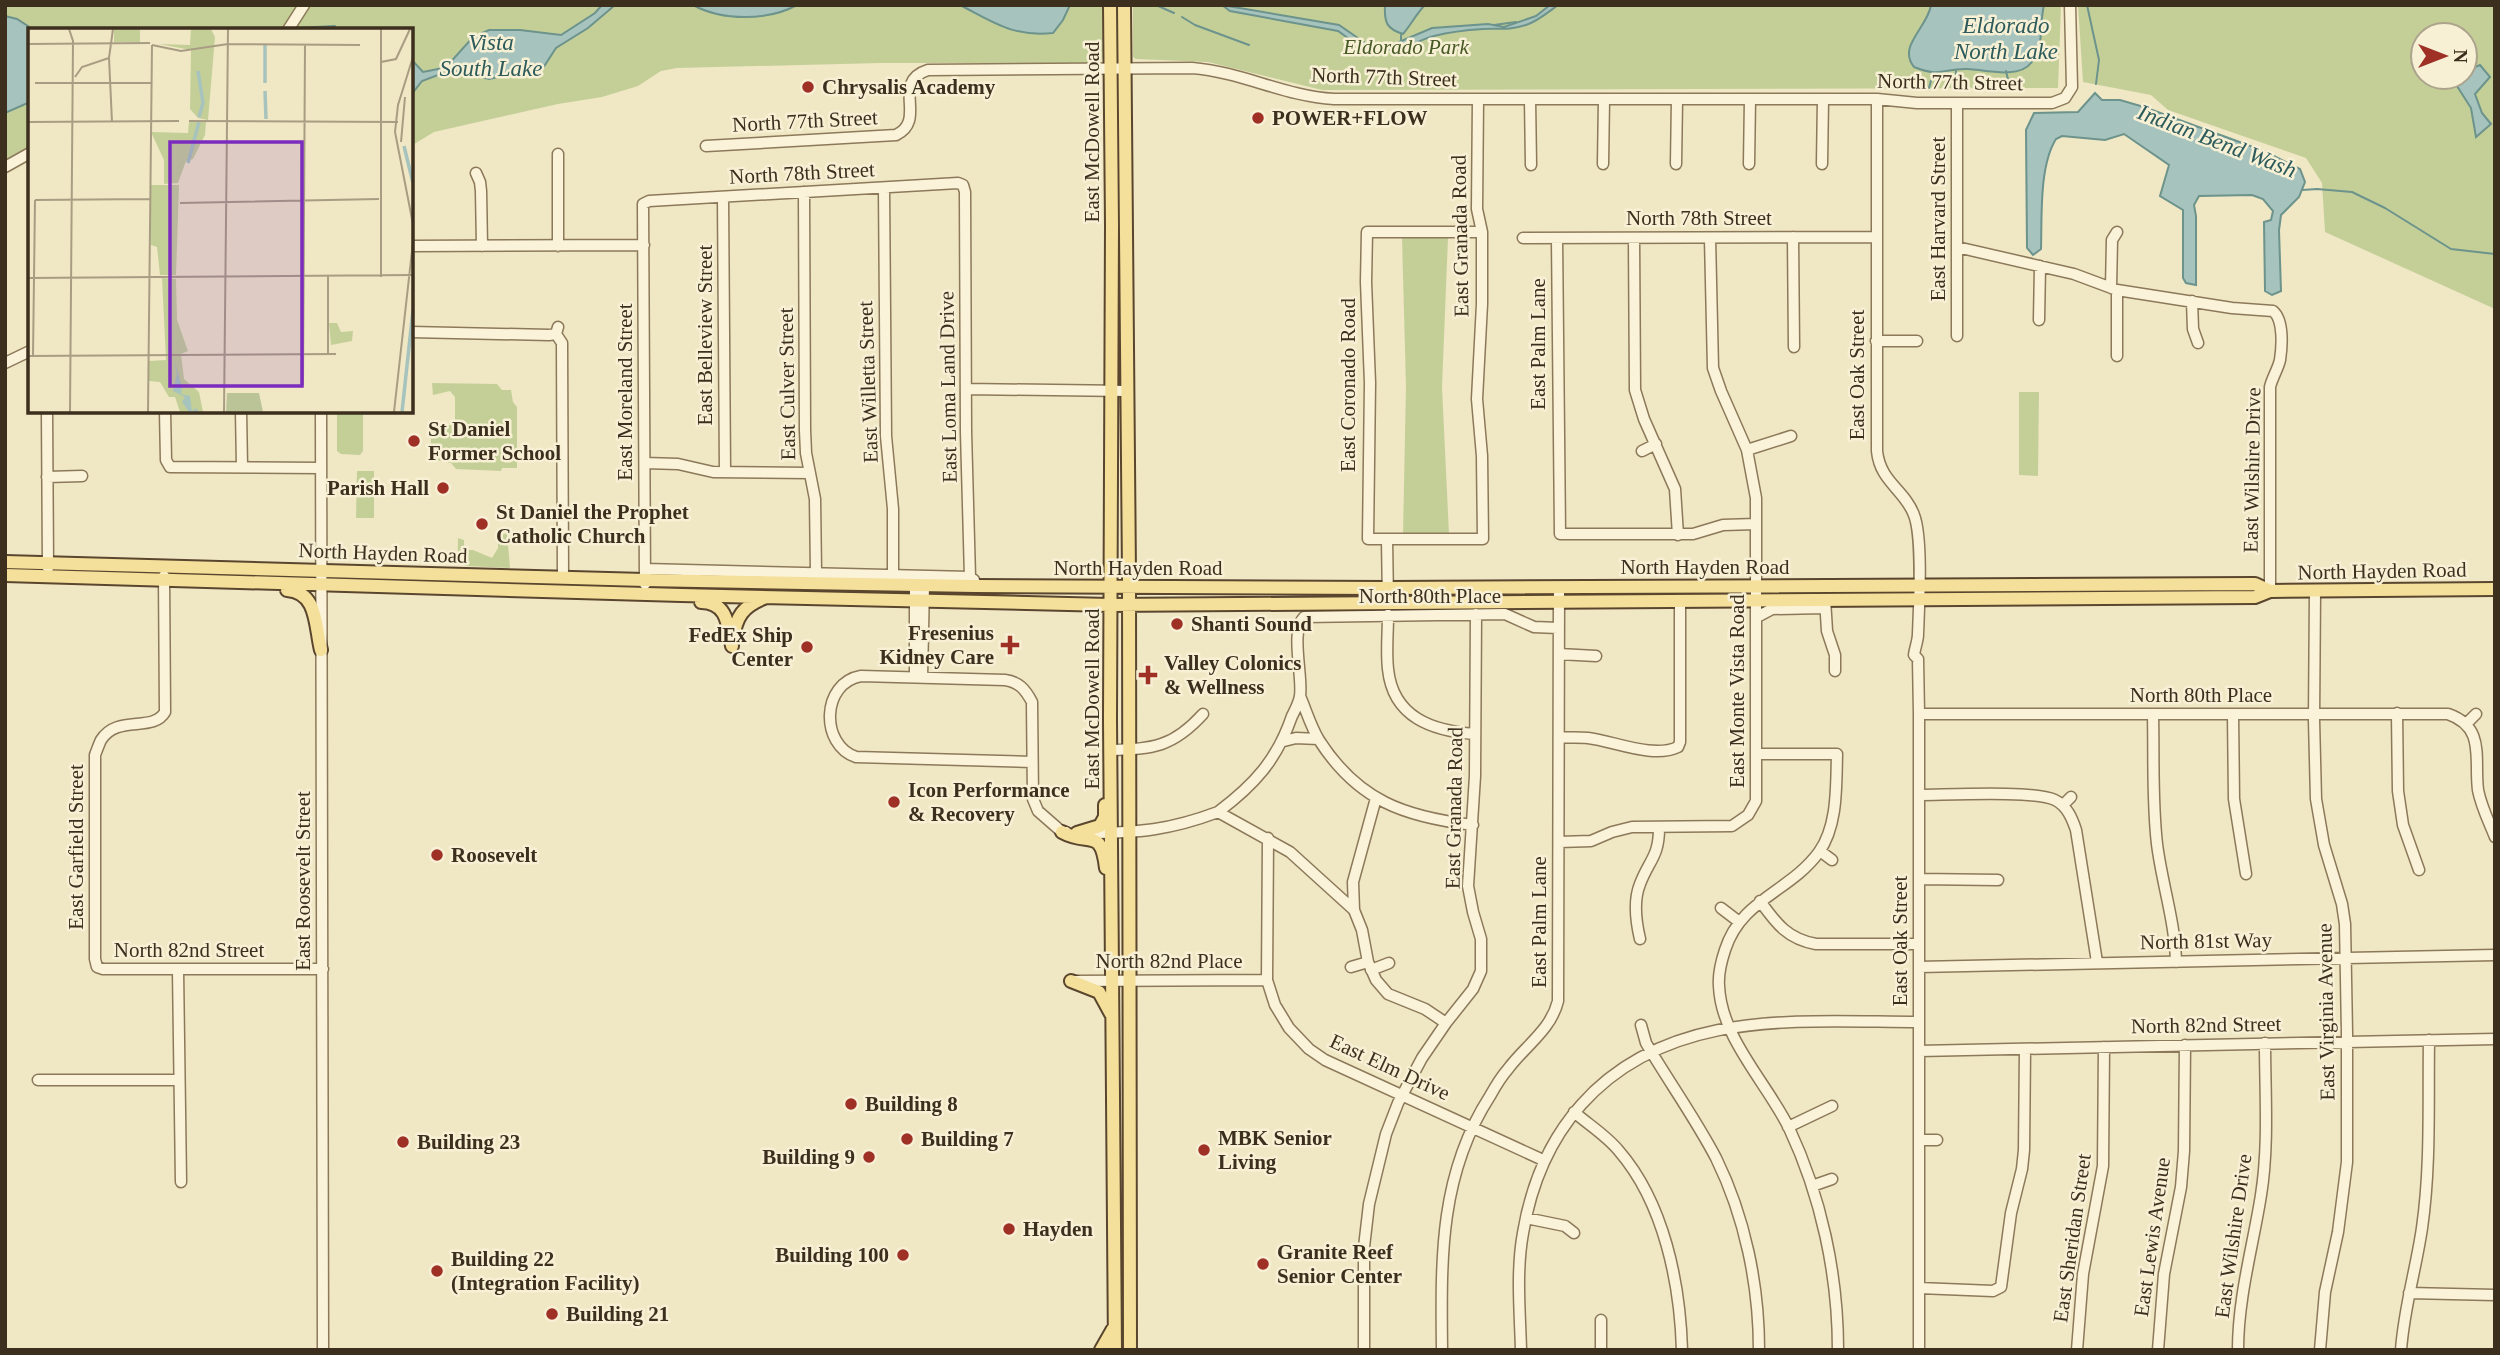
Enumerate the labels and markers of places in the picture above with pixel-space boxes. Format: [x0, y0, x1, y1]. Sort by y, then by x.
place label: Chrysalis Academy [822, 75, 996, 99]
marker: Chrysalis Academy [800, 79, 816, 95]
place label: POWER+FLOW [1272, 106, 1427, 130]
marker: POWER+FLOW [1250, 110, 1266, 126]
place label: St Daniel Former School [428, 417, 561, 465]
marker: St Daniel Former School [406, 433, 422, 449]
place label: Parish Hall [327, 476, 429, 500]
marker: Parish Hall [435, 480, 451, 496]
place label: St Daniel the Prophet Catholic Church [496, 500, 689, 548]
marker: St Daniel the Prophet Catholic Church [474, 516, 490, 532]
place label: Shanti Sound [1191, 612, 1312, 636]
marker: Shanti Sound [1169, 616, 1185, 632]
place label: Fresenius Kidney Care [879, 621, 994, 669]
place label: FedEx Ship Center [689, 623, 793, 671]
marker: Fresenius Kidney Care [1000, 635, 1020, 655]
marker: FedEx Ship Center [799, 639, 815, 655]
place label: Valley Colonics & Wellness [1164, 651, 1301, 699]
marker: Valley Colonics & Wellness [1138, 665, 1158, 685]
place label: Icon Performance & Recovery [908, 778, 1070, 826]
marker: Icon Performance & Recovery [886, 794, 902, 810]
place label: Roosevelt [451, 843, 537, 867]
marker: Roosevelt [429, 847, 445, 863]
place label: Building 8 [865, 1092, 958, 1116]
marker: Building 8 [843, 1096, 859, 1112]
place label: MBK Senior Living [1218, 1126, 1332, 1174]
place label: Building 7 [921, 1127, 1014, 1151]
place label: Building 23 [417, 1130, 520, 1154]
marker: Building 7 [899, 1131, 915, 1147]
marker: Building 23 [395, 1134, 411, 1150]
marker: MBK Senior Living [1196, 1142, 1212, 1158]
place label: Building 9 [762, 1145, 855, 1169]
marker: Building 9 [861, 1149, 877, 1165]
place label: Hayden [1023, 1217, 1093, 1241]
marker: Hayden [1001, 1221, 1017, 1237]
place label: Granite Reef Senior Center [1277, 1240, 1402, 1288]
place label: Building 100 [775, 1243, 889, 1267]
place label: Building 22 (Integration Facility) [451, 1247, 639, 1295]
marker: Building 100 [895, 1247, 911, 1263]
marker: Granite Reef Senior Center [1255, 1256, 1271, 1272]
marker: Building 22 (Integration Facility) [429, 1263, 445, 1279]
place label: Building 21 [566, 1302, 669, 1326]
marker: Building 21 [544, 1306, 560, 1322]

